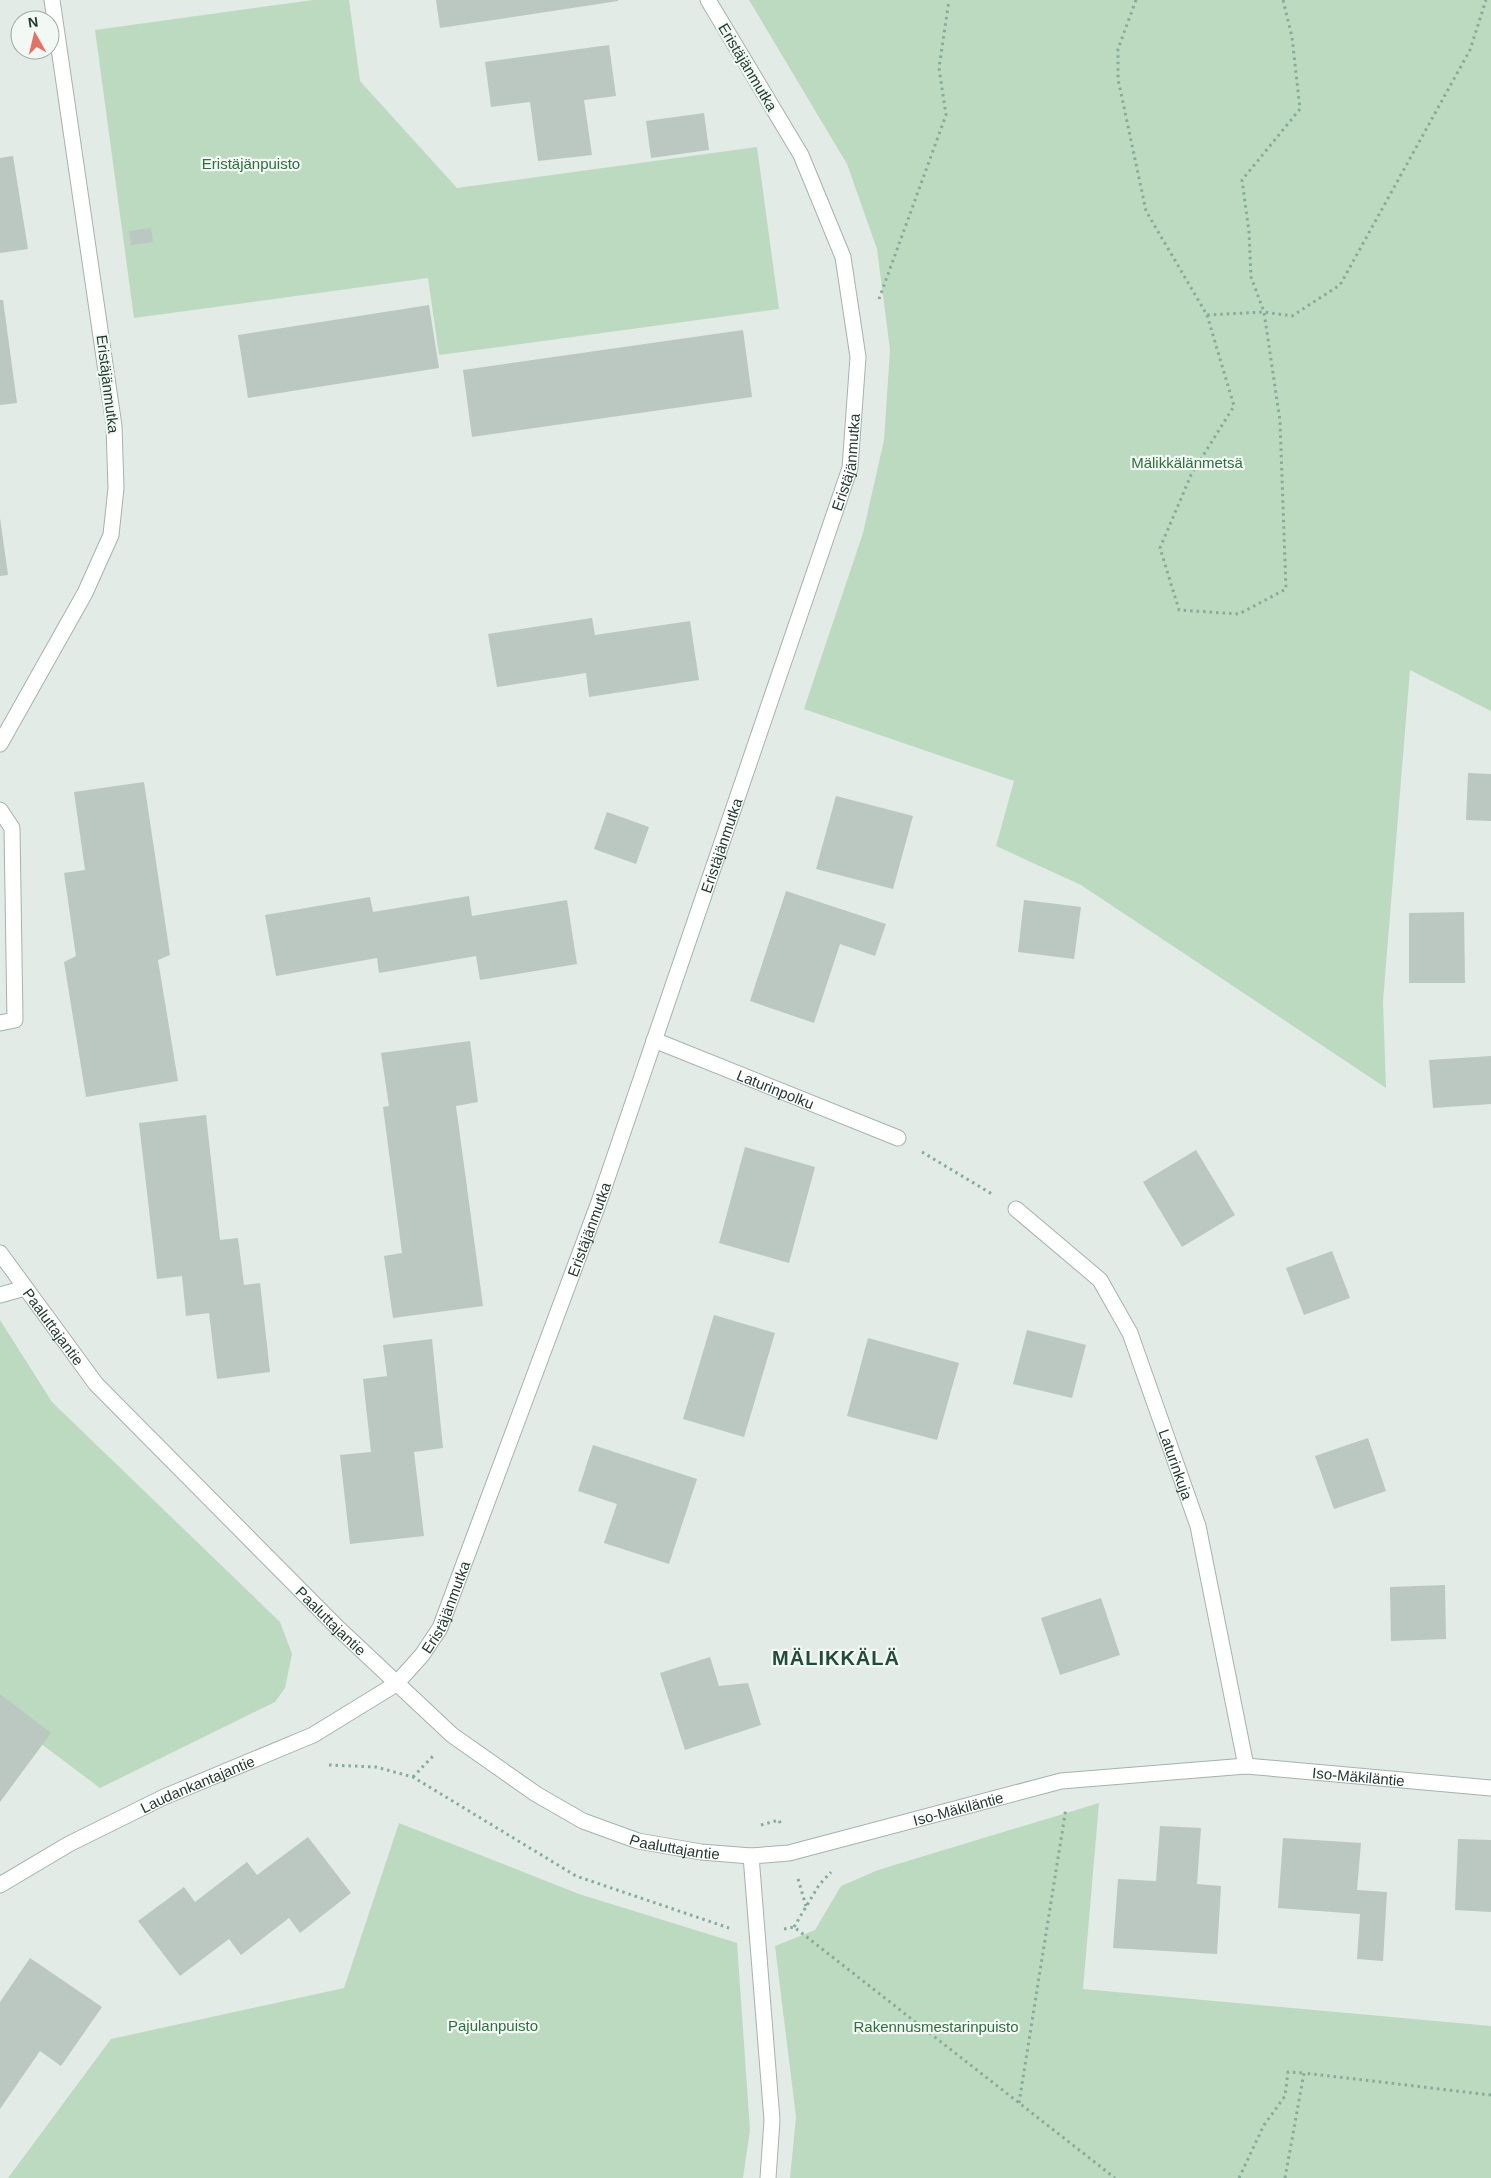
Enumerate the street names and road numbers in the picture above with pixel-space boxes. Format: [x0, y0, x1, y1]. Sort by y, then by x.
street label: Eristäjänmutka [715, 20, 781, 114]
street label: Eristäjänmutka [94, 334, 123, 435]
street label: Eristäjänmutka [828, 412, 862, 513]
street label: Eristäjänmutka [697, 795, 745, 895]
street label: Laturinpolku [734, 1066, 817, 1112]
street label: Eristäjänmutka [563, 1179, 614, 1279]
street label: Paaluttajantie [20, 1285, 88, 1368]
street label: Laturinkuja [1156, 1427, 1197, 1502]
street label: Eristäjänmutka [417, 1558, 473, 1656]
street label: Paaluttajantie [293, 1583, 370, 1658]
street label: Laudankantajantie [137, 1752, 257, 1816]
street label: Iso-Mäkiläntie [1312, 1763, 1405, 1789]
street label: Iso-Mäkiläntie [911, 1788, 1005, 1828]
street label: Paaluttajantie [627, 1830, 720, 1862]

